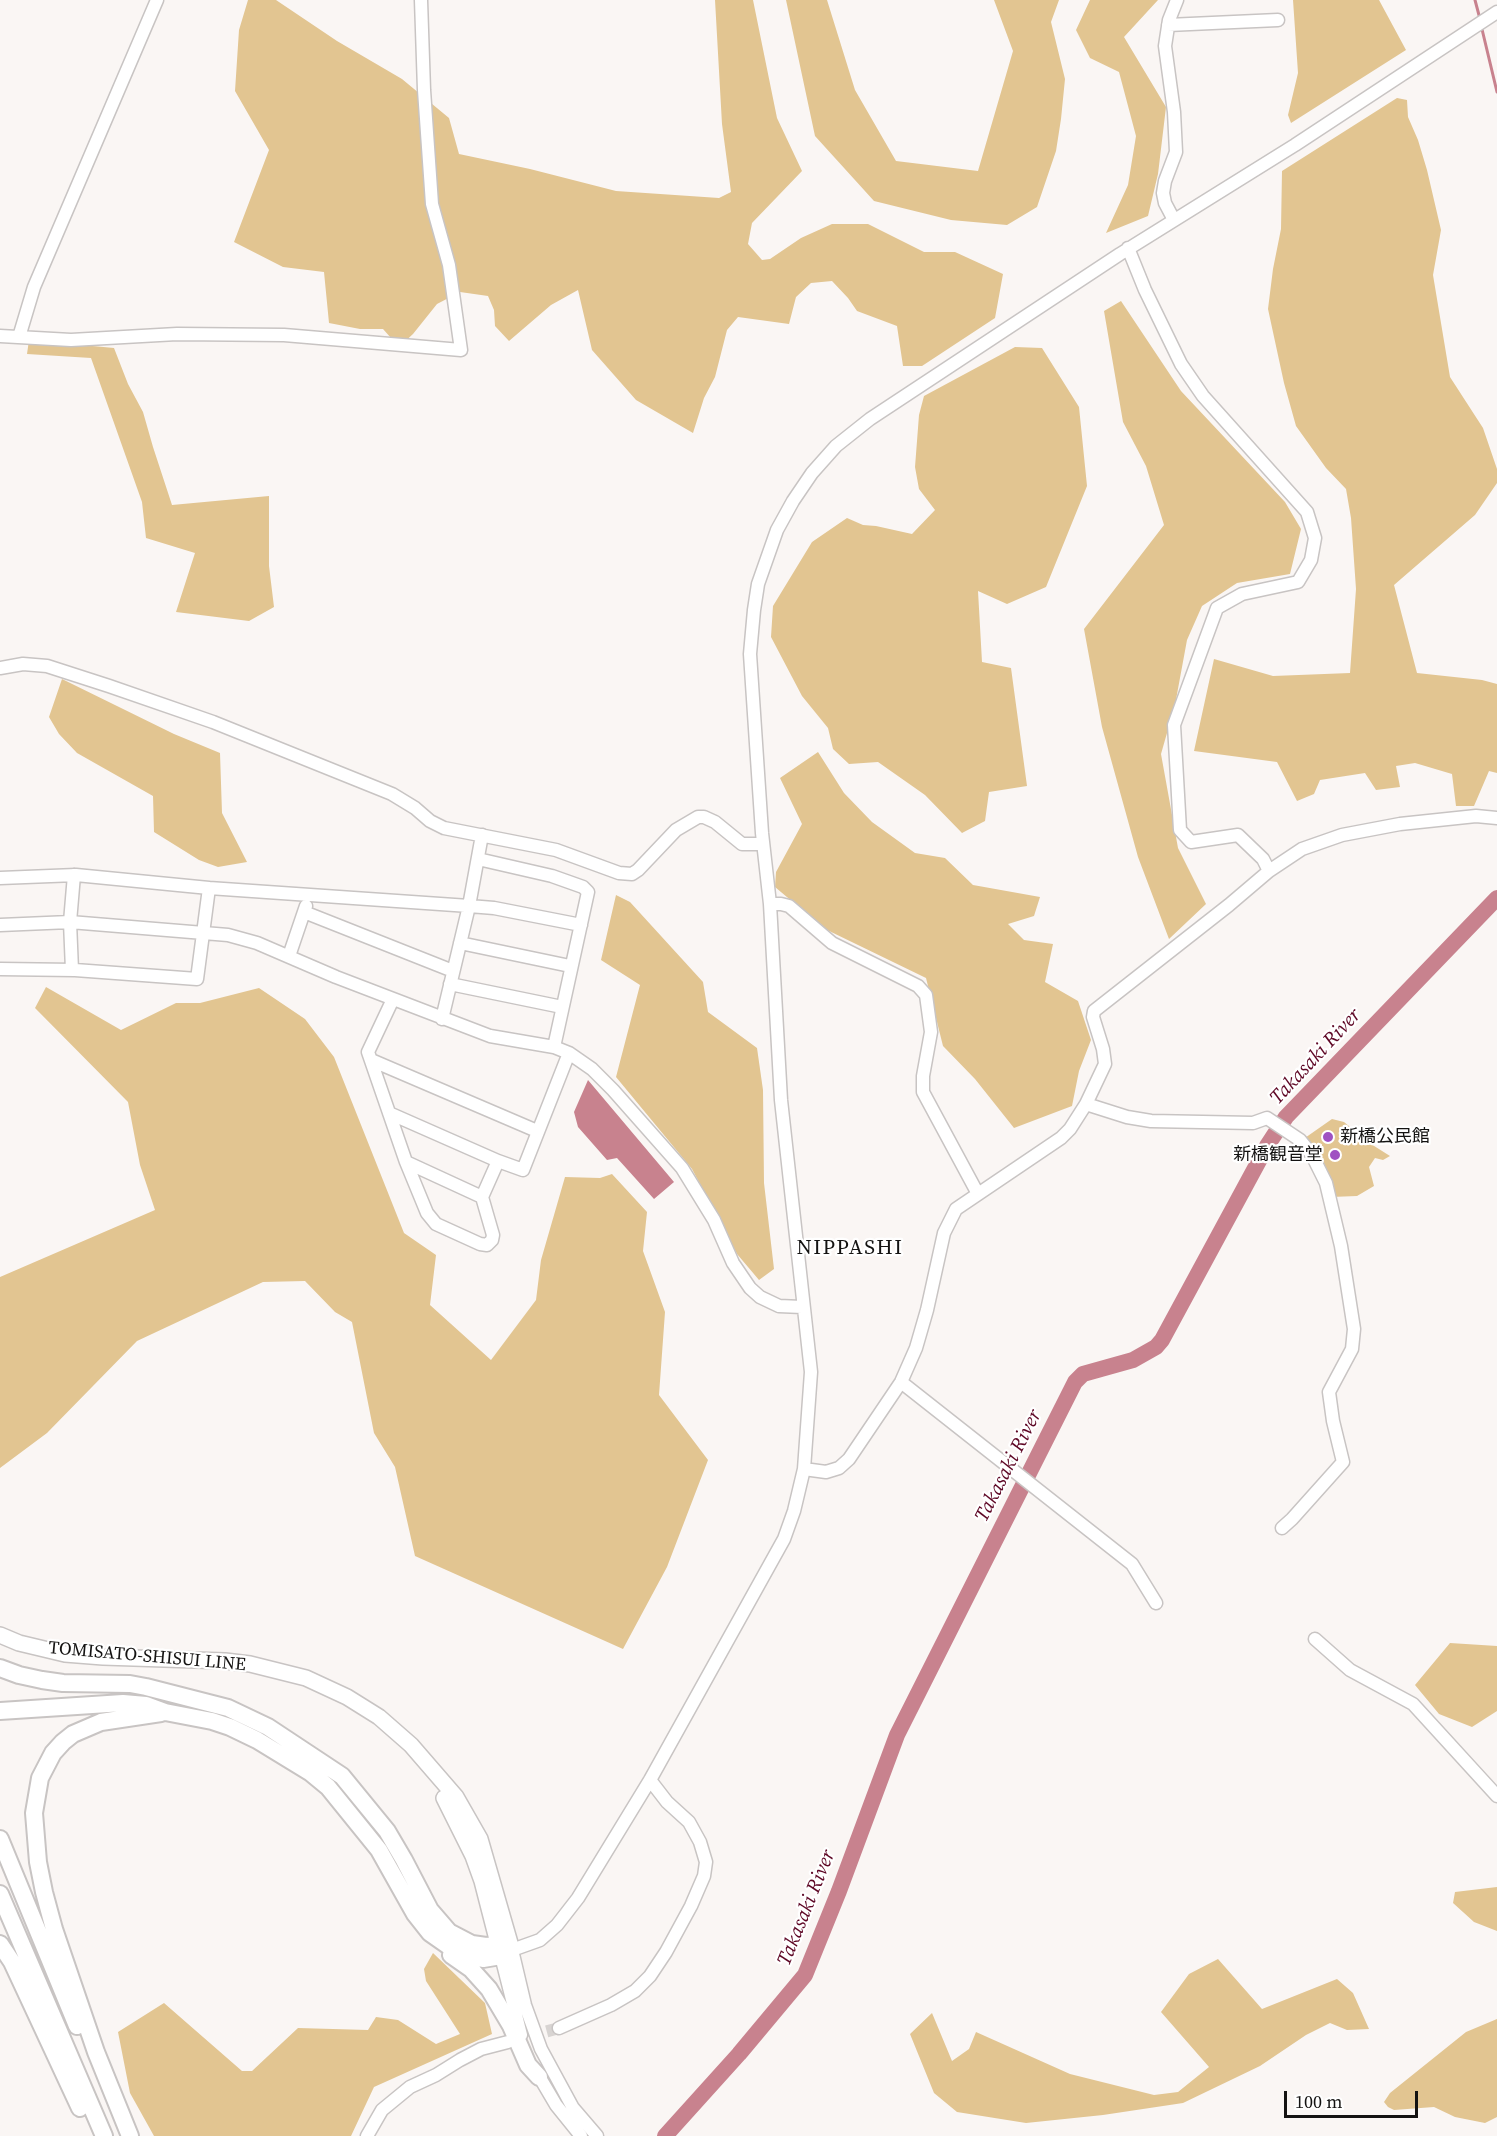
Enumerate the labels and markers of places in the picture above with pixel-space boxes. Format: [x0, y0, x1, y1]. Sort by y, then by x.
place label: 新橋公民館 [1340, 1126, 1430, 1148]
marker: 新橋公民館 [1321, 1130, 1335, 1144]
place label: 新橋観音堂 [1233, 1144, 1323, 1166]
marker: 新橋観音堂 [1328, 1148, 1342, 1162]

